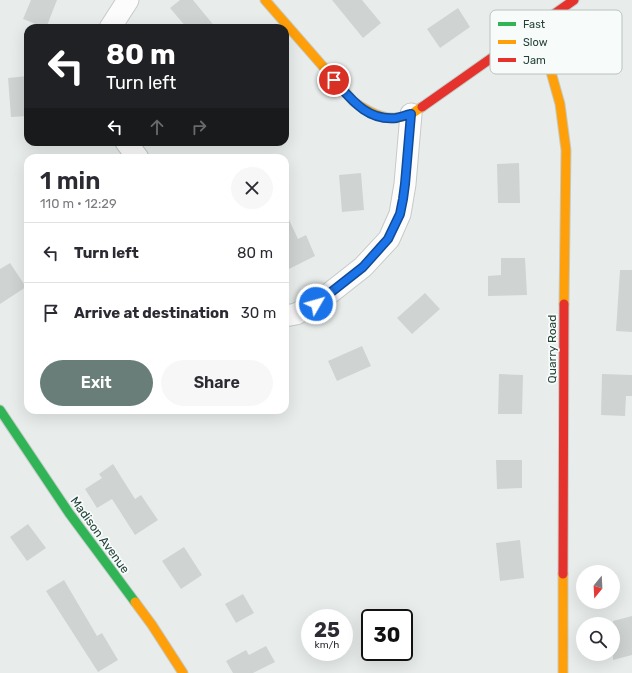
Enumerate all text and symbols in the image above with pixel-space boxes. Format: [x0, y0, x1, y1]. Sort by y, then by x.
legend [490, 10, 622, 74]
text: Fast [523, 18, 546, 31]
text: Slow [523, 36, 548, 49]
text: 80 m [106, 38, 176, 71]
icon: left [40, 40, 92, 92]
text: Jam [523, 54, 546, 67]
pin [317, 63, 351, 97]
icon: arrive [323, 69, 345, 91]
text: Turn left [106, 72, 176, 94]
icon: left [104, 116, 126, 138]
icon: ahead [146, 116, 168, 138]
icon: right [188, 116, 210, 138]
text: 1 min [40, 167, 100, 195]
button: close [231, 167, 273, 209]
text: 110 m · 12:29 [40, 196, 117, 211]
icon: left [40, 242, 62, 264]
text: Turn left [74, 244, 139, 262]
text: 80 m [237, 244, 273, 262]
position arrow [295, 283, 337, 325]
icon: arrive [40, 302, 62, 324]
text: Arrive at destination [74, 304, 229, 322]
text: 30 m [241, 304, 276, 322]
street label: Quarry Road [545, 315, 559, 383]
button: Exit [40, 360, 153, 406]
button: Share [161, 360, 273, 406]
street label: Madison Avenue [68, 494, 133, 576]
north arrow [576, 565, 620, 609]
map controls [576, 565, 620, 661]
speed limit sign: 30 [361, 609, 413, 661]
button: search [576, 617, 620, 661]
text: 25 [314, 618, 340, 642]
text: km/h [315, 639, 339, 651]

